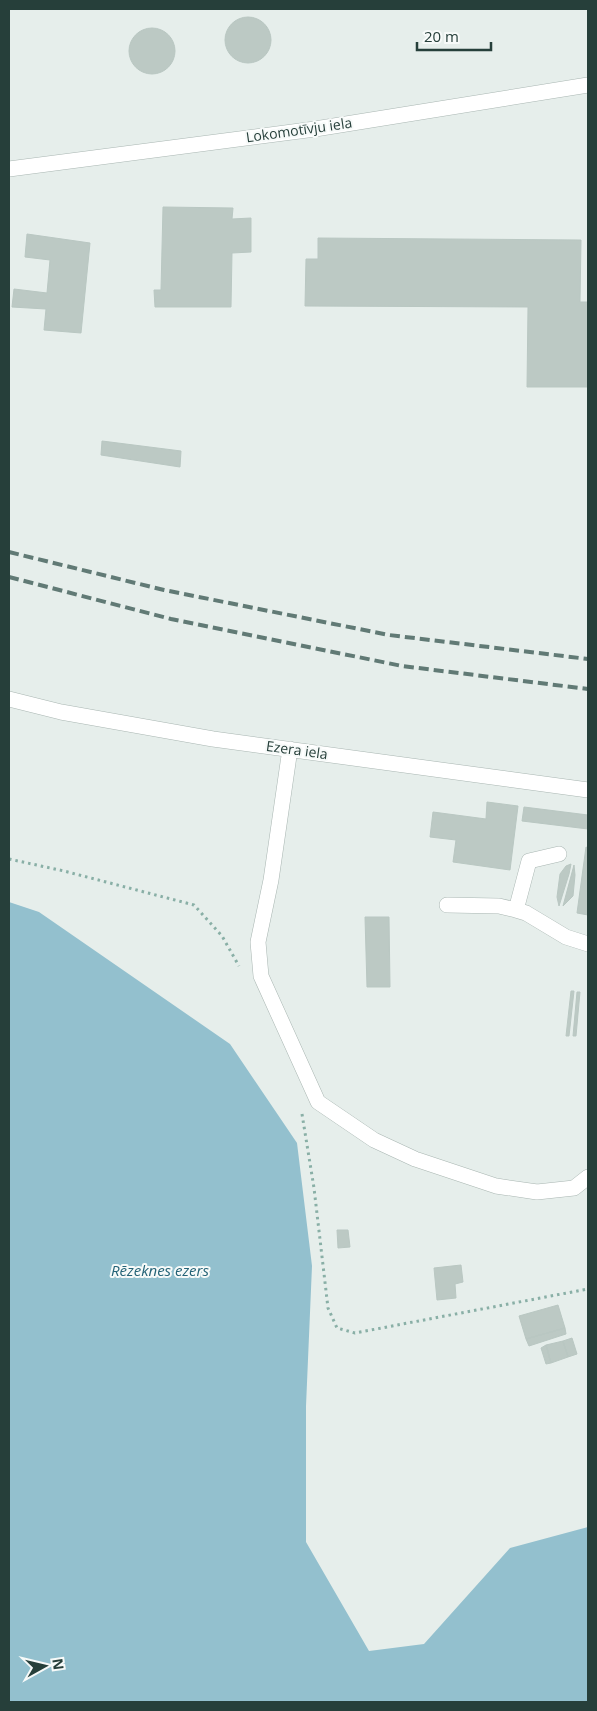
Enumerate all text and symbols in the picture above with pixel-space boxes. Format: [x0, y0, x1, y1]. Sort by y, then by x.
scale bar [417, 20, 491, 52]
text: 20 m [424, 26, 459, 46]
street label: Lokomotīvju iela [245, 113, 353, 146]
street label: Ezera iela [265, 736, 329, 763]
water label: Rēzeknes ezers [111, 1260, 210, 1280]
north arrow [20, 1641, 70, 1691]
text: N [48, 1657, 69, 1671]

